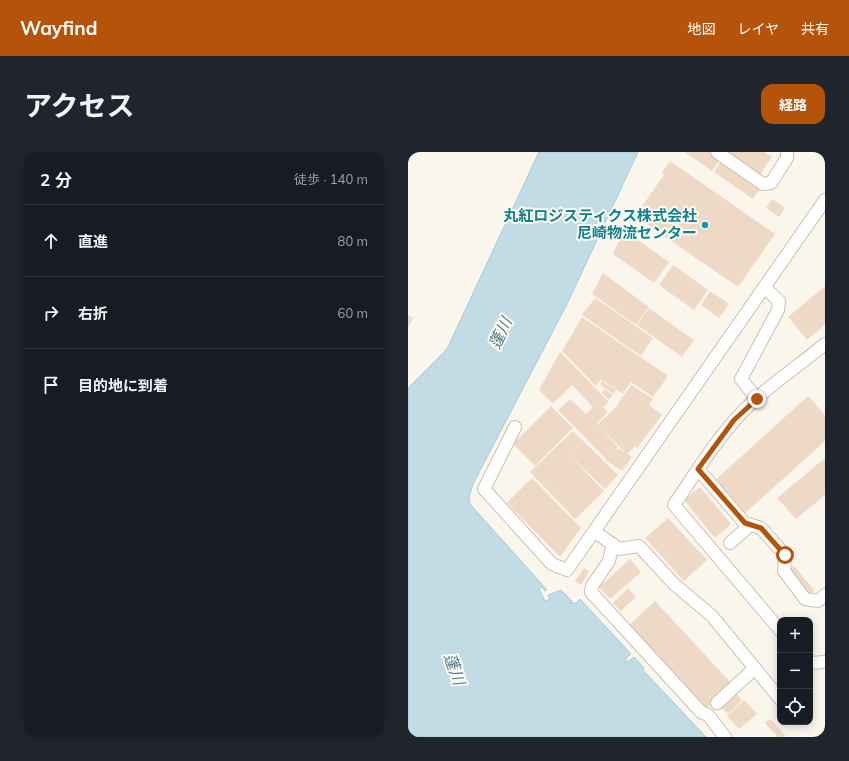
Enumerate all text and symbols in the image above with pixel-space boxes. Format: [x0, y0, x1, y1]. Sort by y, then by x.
text: Wayfind [20, 16, 97, 40]
text: 地図 [687, 20, 715, 38]
text: レイヤ [737, 20, 779, 38]
text: 共有 [801, 20, 829, 38]
button: 経路 [761, 84, 825, 124]
text: アクセス [24, 88, 135, 123]
text: 2 分 [40, 169, 72, 190]
text: 徒歩 · 140 m [294, 171, 368, 187]
place label: 丸紅ロジスティクス株式会社 尼崎物流センター [503, 206, 697, 242]
marker: 丸紅ロジスティクス株式会社 尼崎物流センター [700, 220, 710, 230]
icon: ahead [40, 230, 62, 252]
text: 直進 [78, 232, 108, 251]
text: 80 m [338, 233, 368, 249]
icon: right [40, 302, 62, 324]
text: 右折 [78, 304, 108, 323]
text: 60 m [338, 305, 368, 321]
water label: 蓬川 [484, 312, 517, 352]
icon: arrive [40, 374, 62, 396]
text: 目的地に到着 [78, 376, 168, 395]
route end [748, 390, 766, 408]
route start [776, 546, 794, 564]
map controls [777, 617, 813, 725]
button: + [777, 617, 813, 653]
water label: 蓬川 [440, 651, 470, 689]
button: − [777, 653, 813, 689]
button: locate [777, 689, 813, 725]

